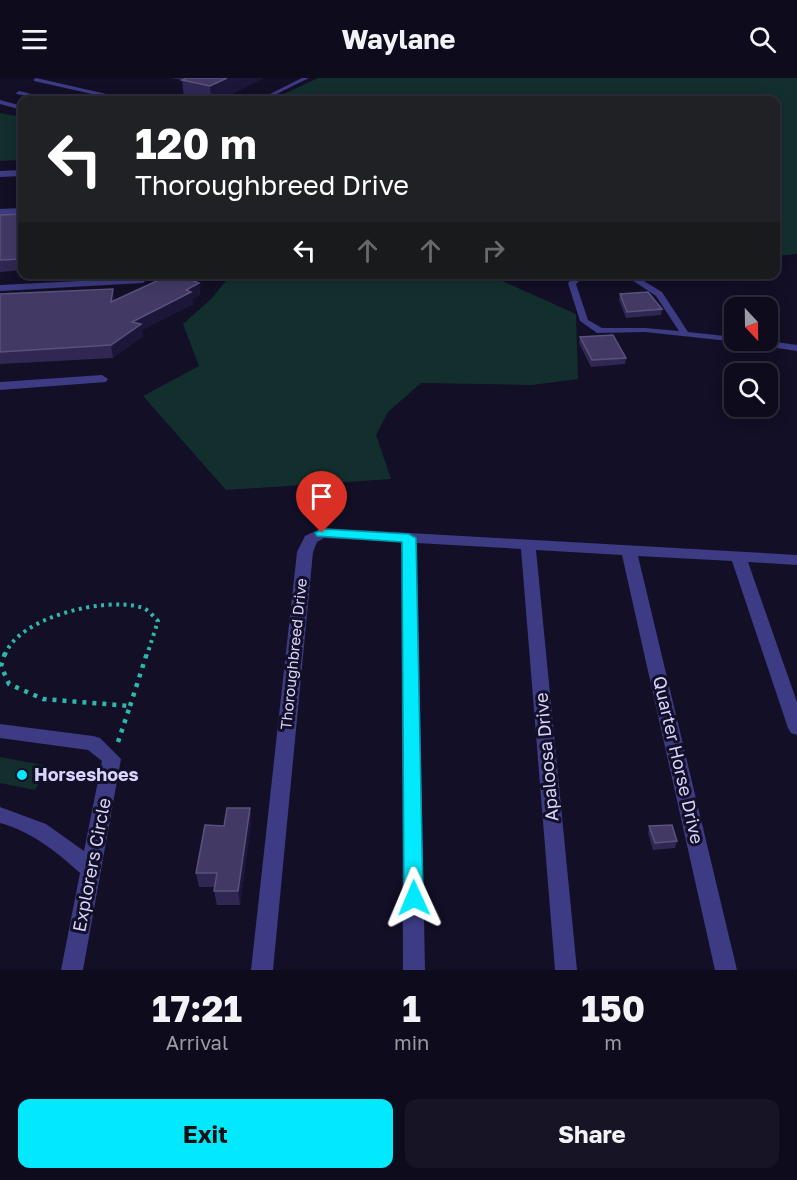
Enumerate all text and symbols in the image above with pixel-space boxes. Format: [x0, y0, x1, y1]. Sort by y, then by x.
icon: menu [18, 23, 51, 56]
text: Waylane [341, 23, 456, 55]
icon: search [746, 23, 779, 56]
text: 120 m [135, 118, 257, 168]
icon: left [36, 120, 114, 198]
text: Thoroughbreed Drive [135, 169, 409, 201]
icon: left [288, 234, 321, 267]
icon: ahead [351, 234, 384, 267]
icon: ahead [414, 234, 447, 267]
icon: right [477, 234, 510, 267]
north arrow [724, 297, 778, 351]
map controls [724, 297, 778, 417]
button: search [724, 363, 778, 417]
pin [296, 471, 347, 533]
icon: arrive [305, 480, 338, 513]
street label: Thoroughbreed Drive [276, 577, 310, 731]
street label: Quarter Horse Drive [649, 674, 709, 846]
street label: Apaloosa Drive [529, 692, 563, 822]
place label: Horseshoes [34, 763, 139, 785]
marker: Horseshoes [15, 768, 29, 782]
street label: Explorers Circle [67, 796, 115, 934]
position arrow [382, 866, 446, 930]
text: 17:21 [152, 987, 242, 1030]
text: 1 [402, 987, 421, 1030]
text: 150 [581, 987, 645, 1030]
text: Arrival [166, 1030, 228, 1054]
text: min [394, 1030, 429, 1054]
text: m [604, 1030, 622, 1054]
button: Exit [18, 1099, 393, 1168]
button: Share [405, 1099, 779, 1168]

